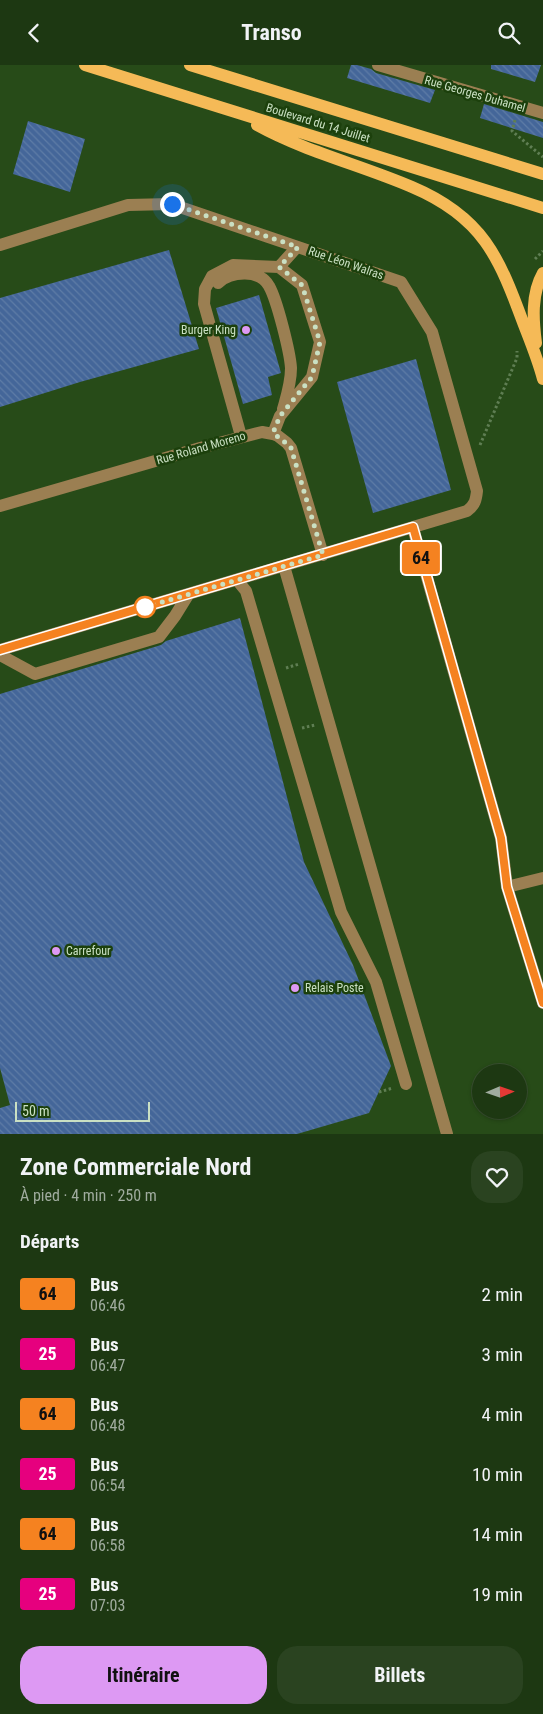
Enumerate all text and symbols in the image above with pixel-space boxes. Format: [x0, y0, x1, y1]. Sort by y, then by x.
icon: back [20, 19, 48, 47]
icon: search [495, 19, 523, 47]
text: Transo [241, 20, 302, 45]
street label: Rue Georges Duhamel [423, 73, 527, 115]
street label: Boulevard du 14 Juillet [264, 101, 372, 146]
your location [160, 192, 185, 217]
street label: Rue Léon Walras [307, 244, 385, 282]
place label: Burger King [181, 323, 236, 337]
marker: Burger King [240, 324, 252, 336]
street label: Rue Roland Moreno [155, 429, 247, 467]
line badge: 64 [398, 542, 444, 574]
text: 64 [412, 547, 430, 568]
unlabelled marker [134, 596, 156, 618]
place label: Carrefour [66, 944, 111, 958]
marker: Carrefour [50, 945, 62, 957]
place label: Relais Poste [305, 981, 364, 995]
marker: Relais Poste [289, 982, 301, 994]
north arrow [472, 1064, 528, 1119]
map controls [472, 1064, 527, 1119]
scale bar [15, 1099, 150, 1122]
text: 50 m [22, 1103, 50, 1119]
button: heart [471, 1151, 523, 1203]
text: Zone Commerciale Nord [20, 1153, 251, 1181]
text: À pied · 4 min · 250 m [20, 1186, 157, 1205]
text: Départs [20, 1230, 79, 1253]
text: Bus [90, 1273, 119, 1296]
text: 64 [38, 1283, 57, 1304]
text: 2 min [481, 1283, 523, 1306]
text: 06:46 [90, 1296, 125, 1315]
text: Bus [90, 1333, 119, 1356]
text: 25 [38, 1343, 57, 1364]
text: 3 min [481, 1343, 523, 1366]
text: 06:47 [90, 1356, 125, 1375]
text: Bus [90, 1393, 119, 1416]
text: 64 [38, 1403, 57, 1424]
text: 4 min [481, 1403, 523, 1426]
text: 06:48 [90, 1416, 125, 1435]
text: Bus [90, 1453, 119, 1476]
text: 25 [38, 1463, 57, 1484]
text: 10 min [472, 1463, 523, 1486]
text: 06:54 [90, 1476, 125, 1495]
text: Bus [90, 1513, 119, 1536]
text: 64 [38, 1523, 57, 1544]
text: 14 min [472, 1523, 523, 1546]
text: 06:58 [90, 1536, 125, 1555]
text: Bus [90, 1573, 119, 1596]
text: 25 [38, 1583, 57, 1604]
text: 19 min [472, 1583, 523, 1606]
text: 07:03 [90, 1596, 125, 1615]
button: Itinéraire [20, 1646, 267, 1704]
button: Billets [277, 1646, 523, 1704]

